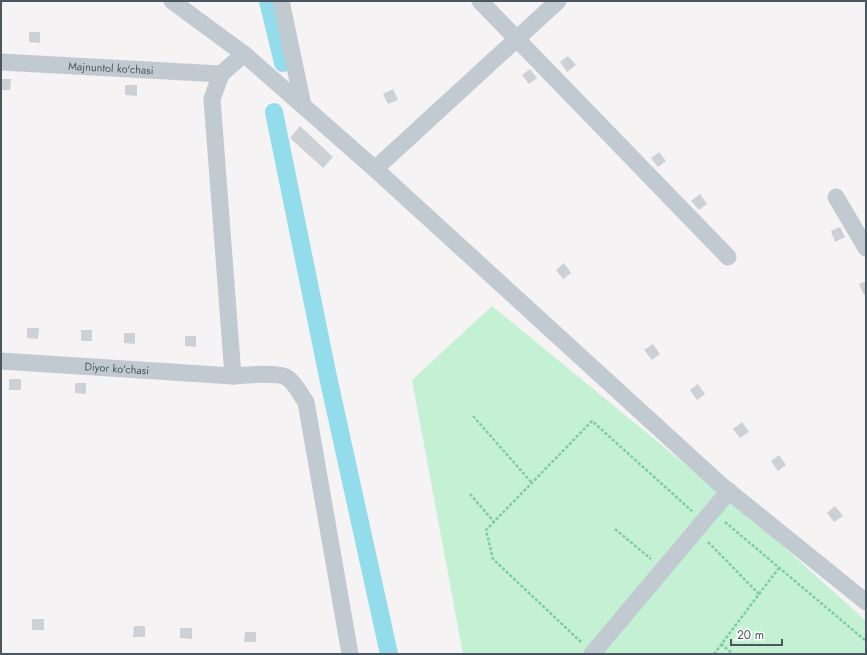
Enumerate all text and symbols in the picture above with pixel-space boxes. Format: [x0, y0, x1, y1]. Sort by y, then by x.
street label: Majnuntol ko'chasi [68, 58, 154, 78]
street label: Diyor ko'chasi [84, 358, 150, 379]
scale bar [731, 621, 782, 647]
text: 20 m [737, 626, 764, 644]

